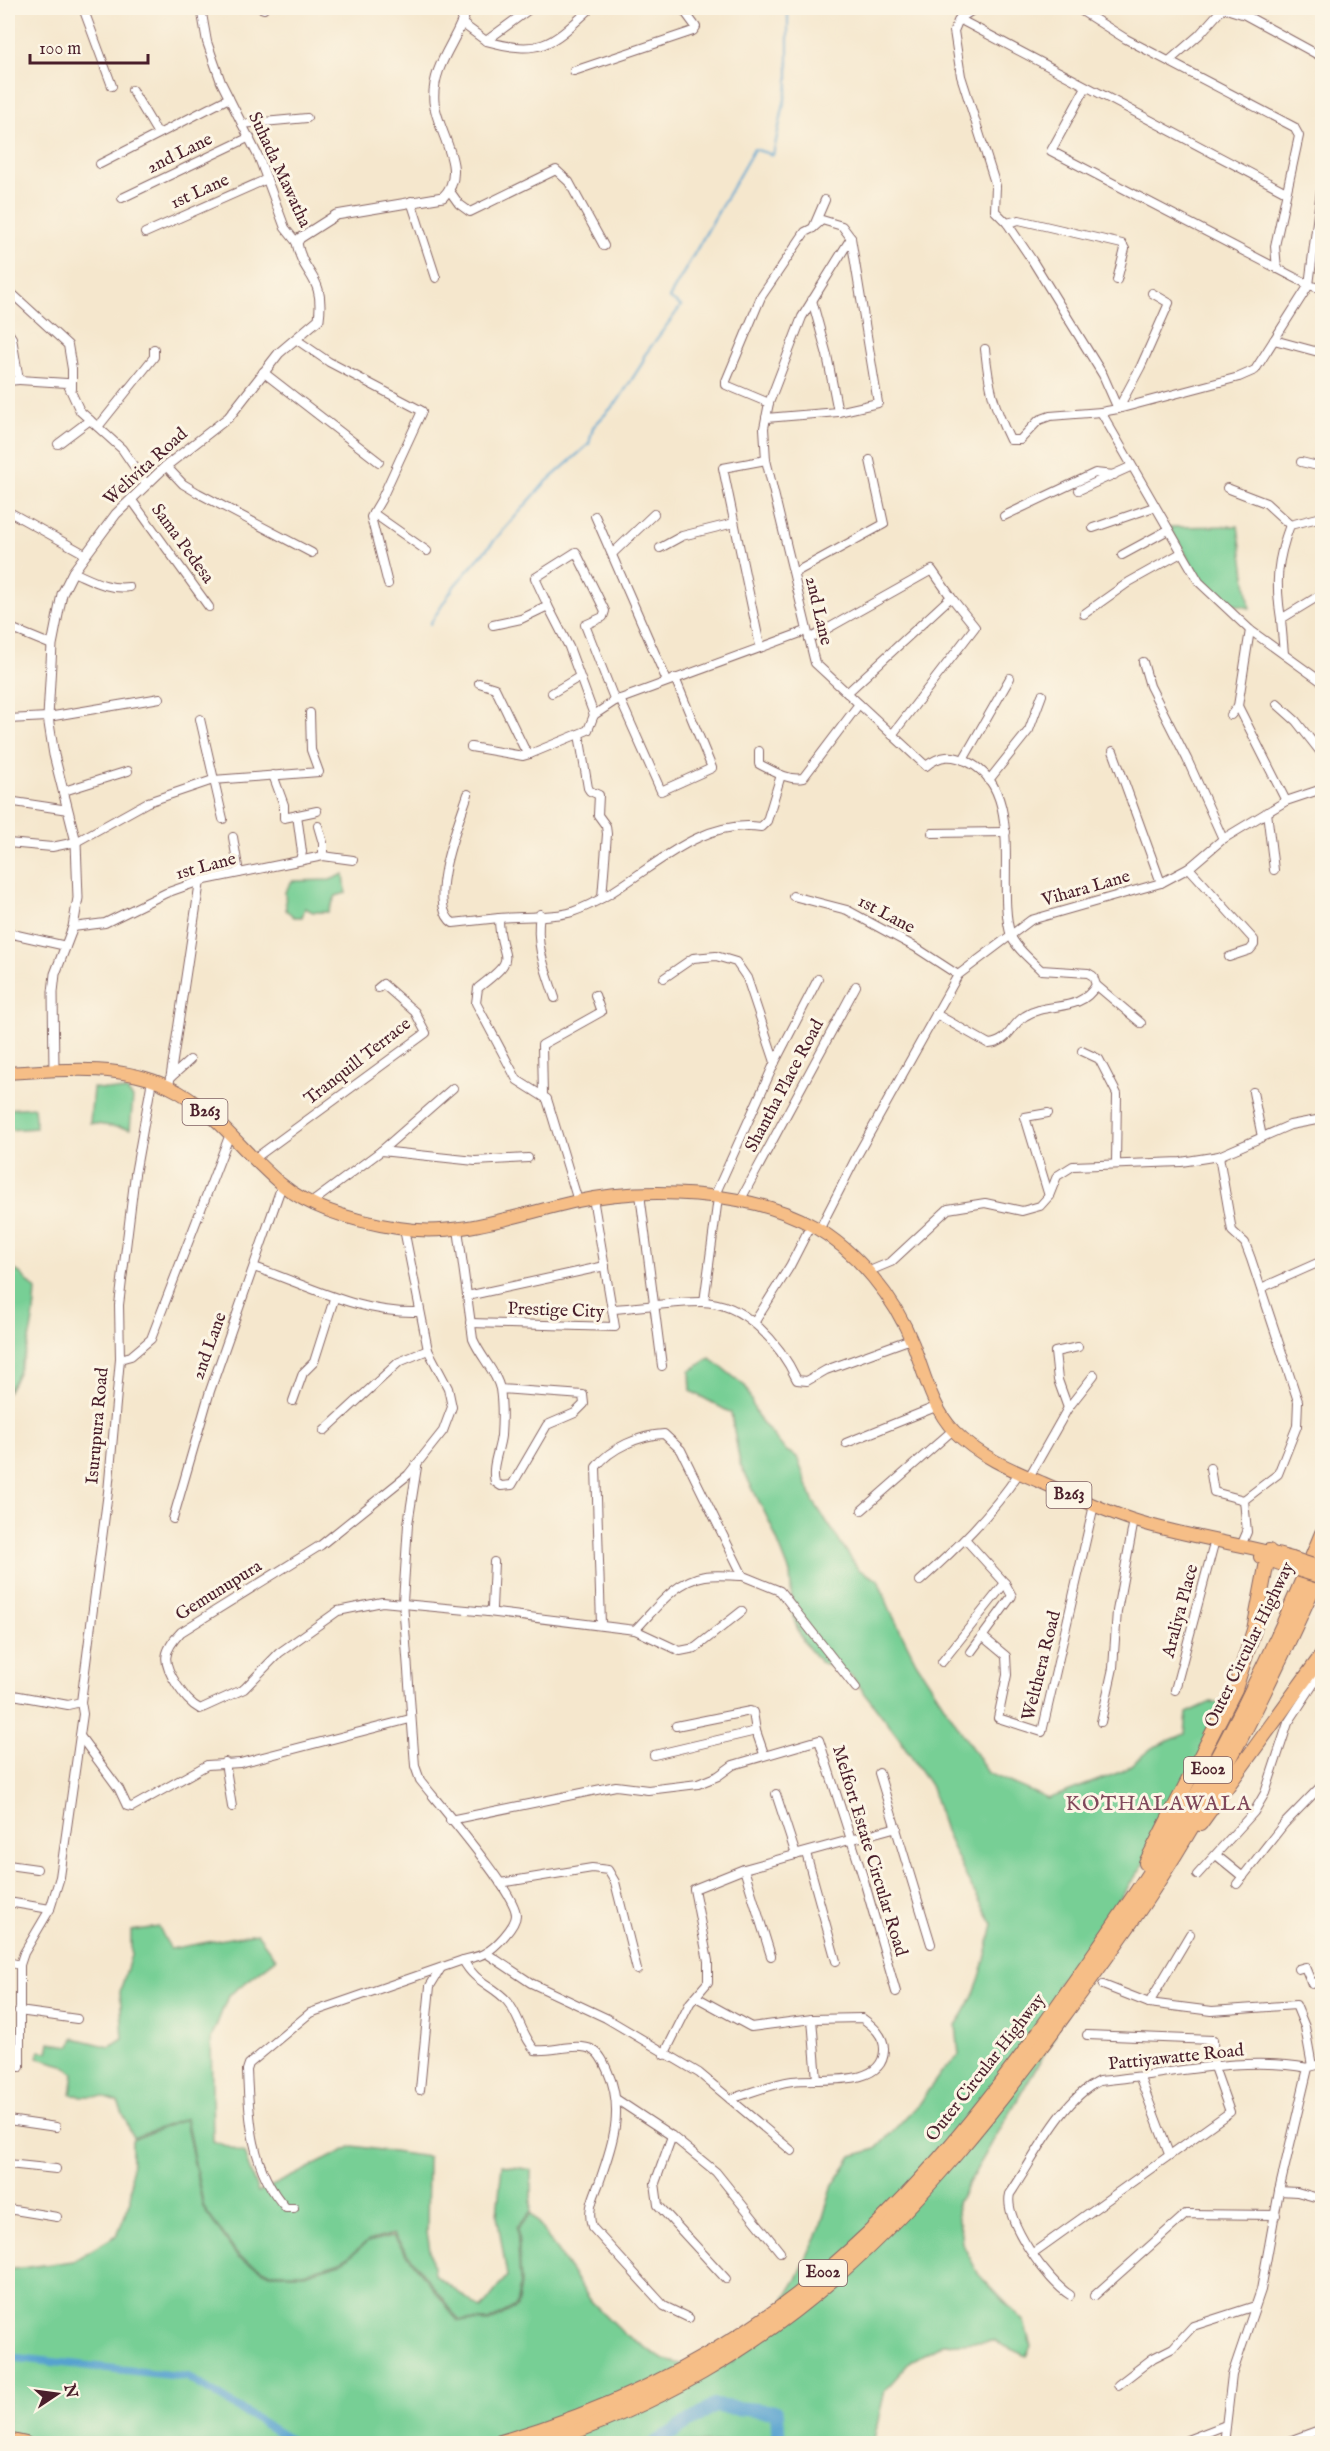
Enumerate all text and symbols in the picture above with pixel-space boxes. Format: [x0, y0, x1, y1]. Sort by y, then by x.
scale bar [30, 27, 148, 65]
text: 100 m [39, 38, 81, 61]
street label: Suhada Mawatha [242, 109, 316, 232]
street label: 2nd Lane [144, 128, 216, 180]
street label: 1st Lane [167, 169, 233, 215]
street label: Welivita Road [99, 423, 193, 511]
street label: Sama Pedesa [145, 500, 219, 589]
street label: 2nd Lane [799, 574, 837, 648]
street label: 1st Lane [173, 848, 239, 886]
street label: Vihara Lane [1038, 865, 1133, 913]
street label: 1st Lane [853, 890, 919, 940]
street label: Tranquill Terrace [300, 1013, 416, 1111]
street label: Shantha Place Road [740, 1015, 830, 1156]
road number: B263 [182, 1099, 228, 1125]
street label: Prestige City [507, 1298, 605, 1324]
street label: 2nd Lane [187, 1309, 233, 1383]
street label: Isurupura Road [81, 1366, 115, 1485]
road number: B263 [1046, 1482, 1092, 1508]
street label: Gemunupura [171, 1555, 267, 1627]
street label: Outer Circular Highway [1200, 1558, 1300, 1732]
street label: Araliya Place [1157, 1562, 1205, 1661]
street label: Welthera Road [1017, 1608, 1067, 1723]
street label: Melfort Estate Circular Road [826, 1743, 912, 1960]
road number: E002 [1184, 1757, 1232, 1783]
district label: KOTHALAWALA [1066, 1791, 1252, 1818]
street label: Outer Circular Highway [921, 1989, 1051, 2147]
street label: Pattiyawatte Road [1107, 2039, 1245, 2077]
road number: E002 [799, 2260, 847, 2286]
north arrow [27, 2364, 87, 2424]
text: N [58, 2381, 81, 2400]

